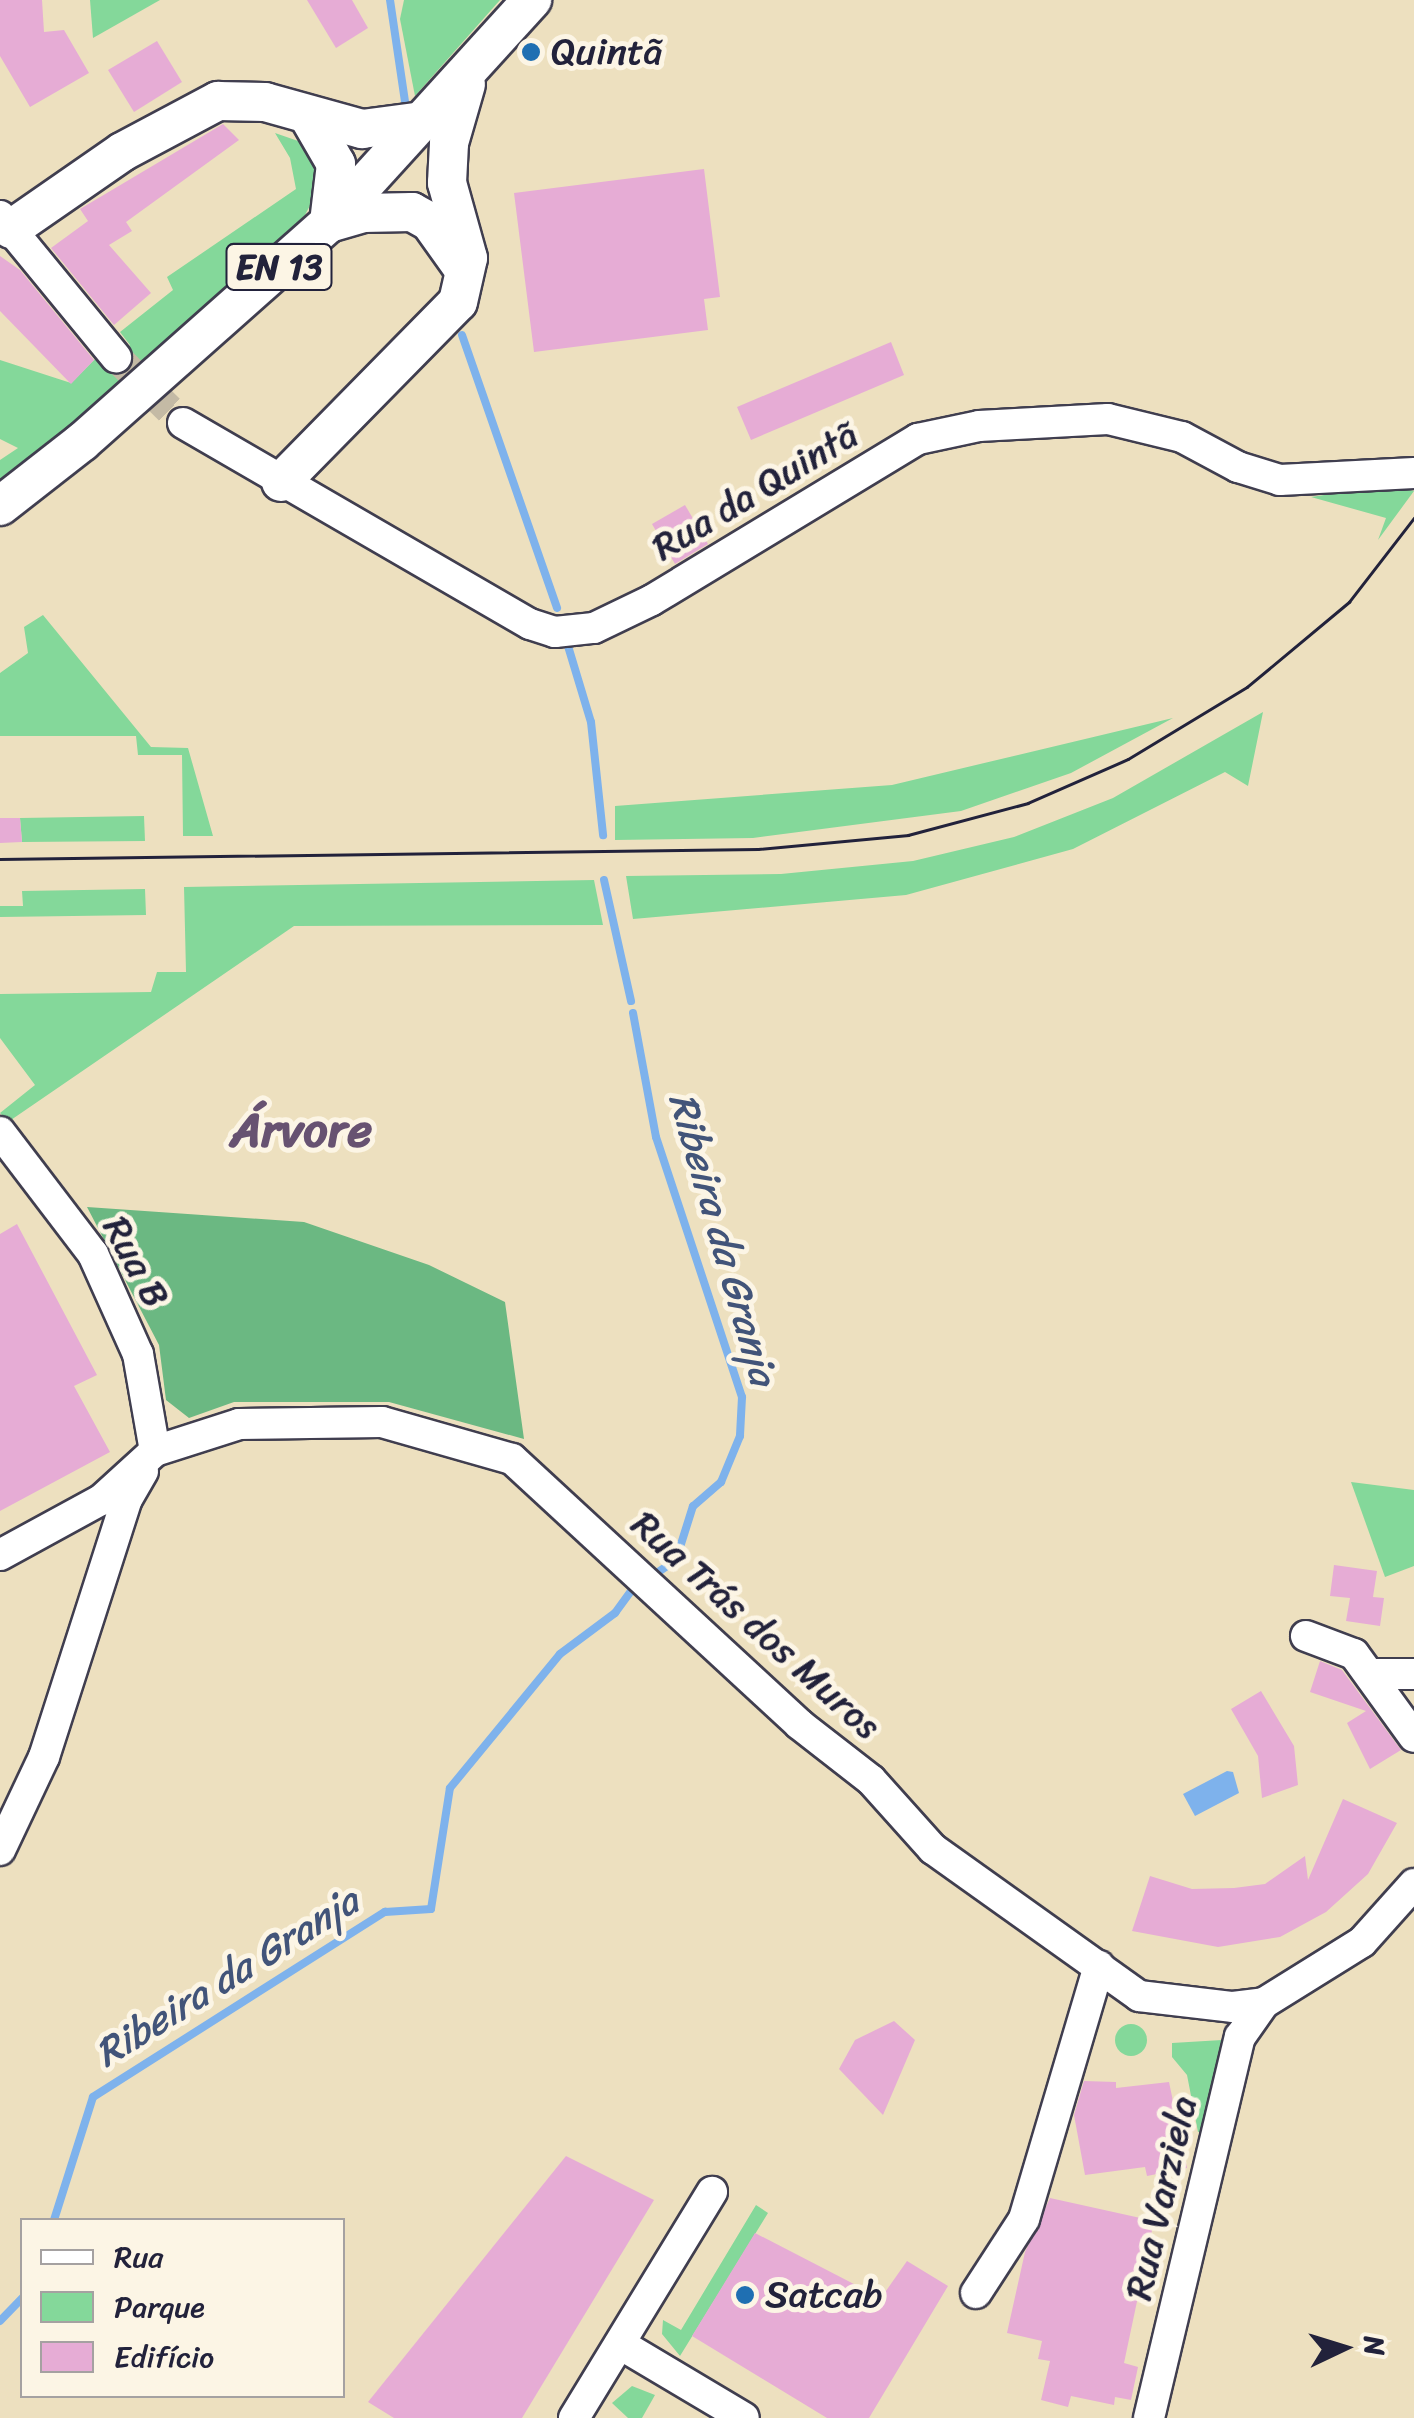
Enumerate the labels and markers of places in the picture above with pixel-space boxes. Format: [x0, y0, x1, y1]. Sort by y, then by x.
place label: Quintã [551, 29, 663, 75]
marker: Quintã [520, 41, 542, 63]
place label: Satcab [765, 2272, 883, 2318]
marker: Satcab [734, 2284, 756, 2306]

